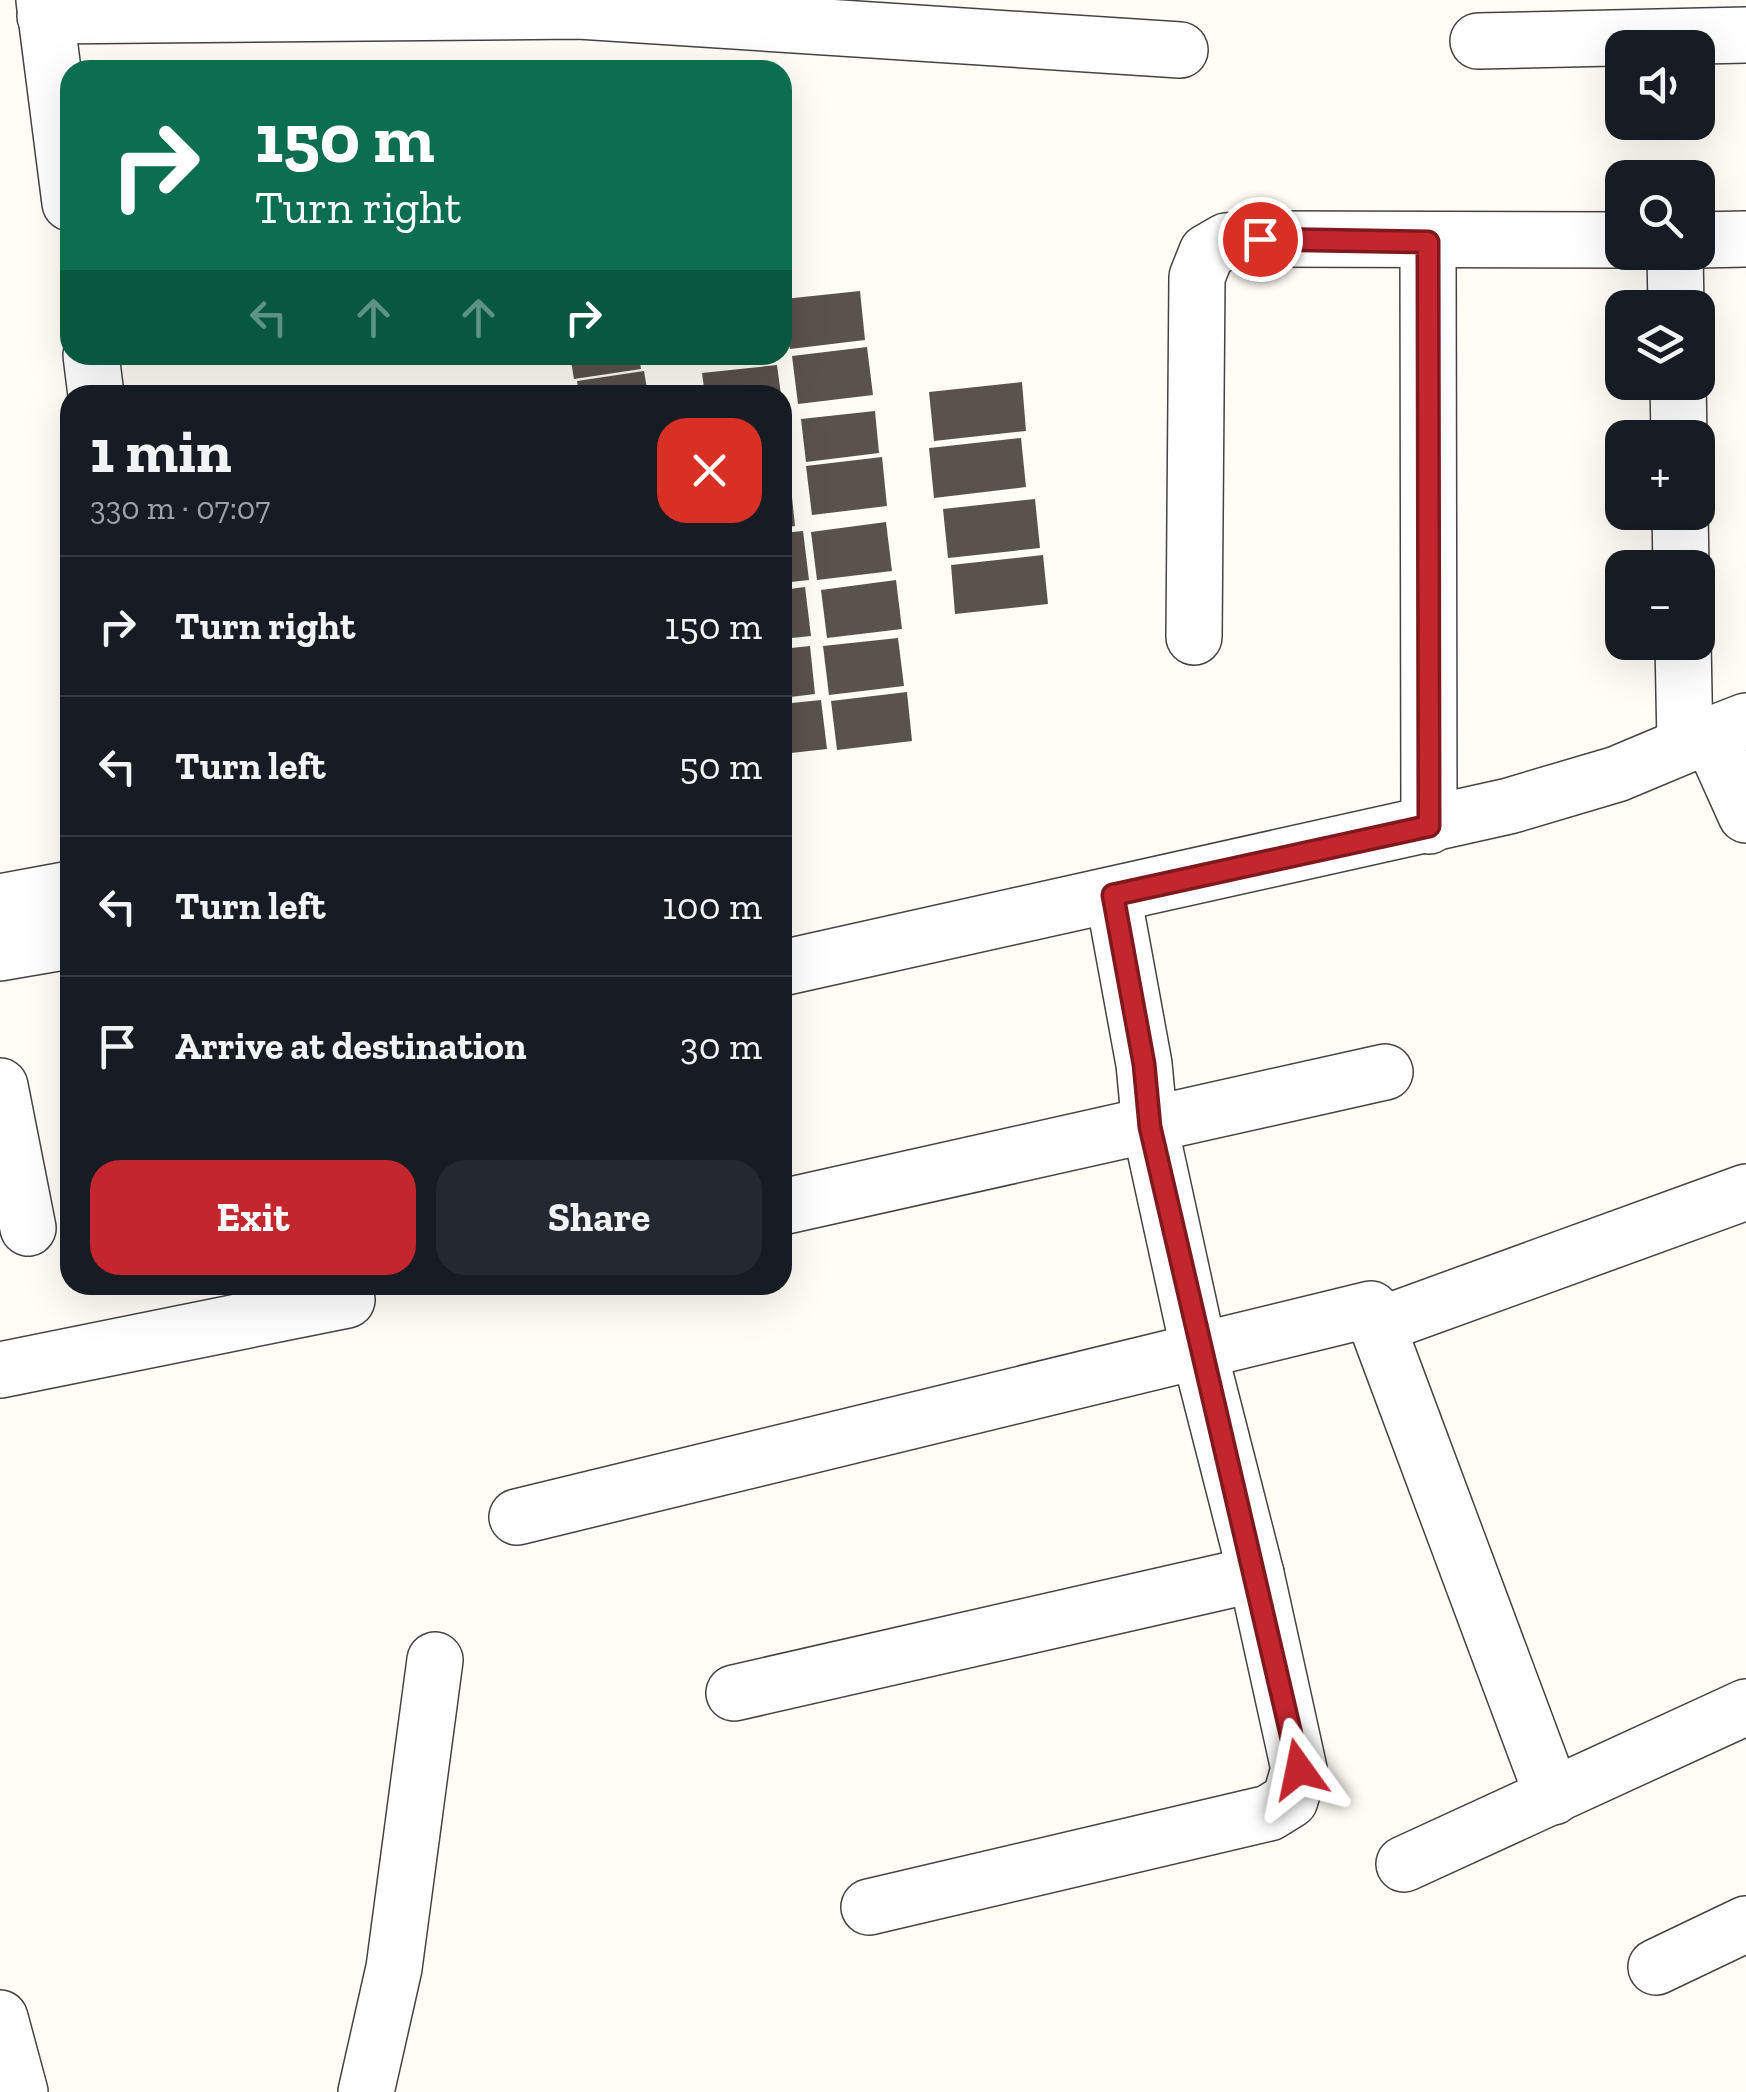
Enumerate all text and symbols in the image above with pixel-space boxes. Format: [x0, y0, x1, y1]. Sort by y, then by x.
map controls [1605, 30, 1715, 660]
button: sound [1605, 30, 1715, 140]
text: 150 m [255, 96, 435, 180]
icon: right [90, 100, 220, 230]
button: search [1605, 160, 1715, 270]
text: Turn right [255, 181, 461, 235]
pin [1218, 197, 1303, 282]
icon: arrive [1233, 212, 1288, 267]
icon: left [241, 290, 296, 345]
icon: ahead [346, 290, 401, 345]
icon: ahead [451, 290, 506, 345]
icon: right [556, 290, 611, 345]
button: layers [1605, 290, 1715, 400]
text: 1 min [90, 415, 232, 487]
button: close [657, 418, 762, 523]
button: + [1605, 420, 1715, 530]
text: 330 m · 07:07 [90, 489, 270, 527]
button: − [1605, 550, 1715, 660]
icon: right [90, 599, 145, 654]
text: Turn right [175, 603, 355, 649]
text: 150 m [665, 603, 762, 649]
icon: left [90, 739, 145, 794]
text: Turn left [175, 743, 326, 789]
text: 50 m [679, 743, 762, 789]
icon: left [90, 879, 145, 934]
text: Turn left [175, 883, 326, 929]
text: 100 m [662, 883, 762, 929]
icon: arrive [90, 1019, 145, 1074]
text: Arrive at destination [175, 1023, 526, 1069]
text: 30 m [680, 1023, 762, 1069]
button: Exit [90, 1160, 416, 1275]
button: Share [436, 1160, 762, 1275]
position arrow [1247, 1717, 1351, 1821]

